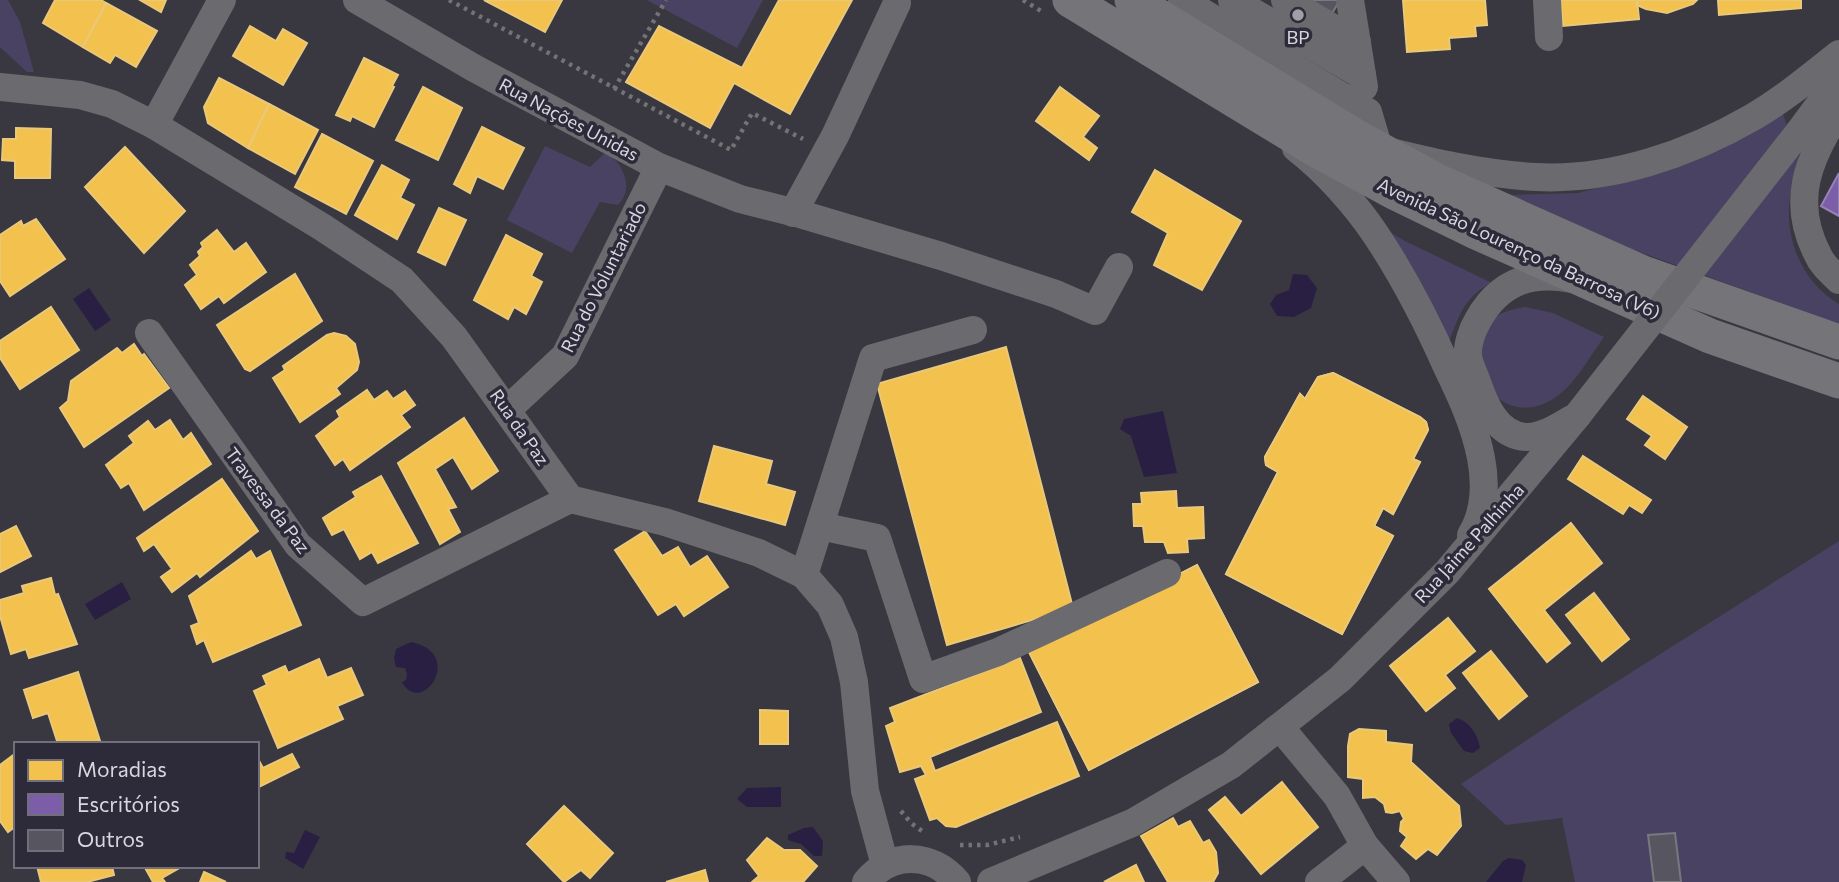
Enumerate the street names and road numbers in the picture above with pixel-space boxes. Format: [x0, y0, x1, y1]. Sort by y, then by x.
street label: Rua Nações Unidas [496, 73, 642, 165]
street label: Avenida São Lourenço da Barrosa (V6) [1374, 173, 1664, 323]
street label: Rua do Voluntariado [556, 198, 650, 356]
street label: Rua da Paz [486, 385, 554, 469]
street label: Travessa da Paz [221, 443, 315, 557]
street label: Rua Jaime Palhinha [1410, 479, 1528, 607]

